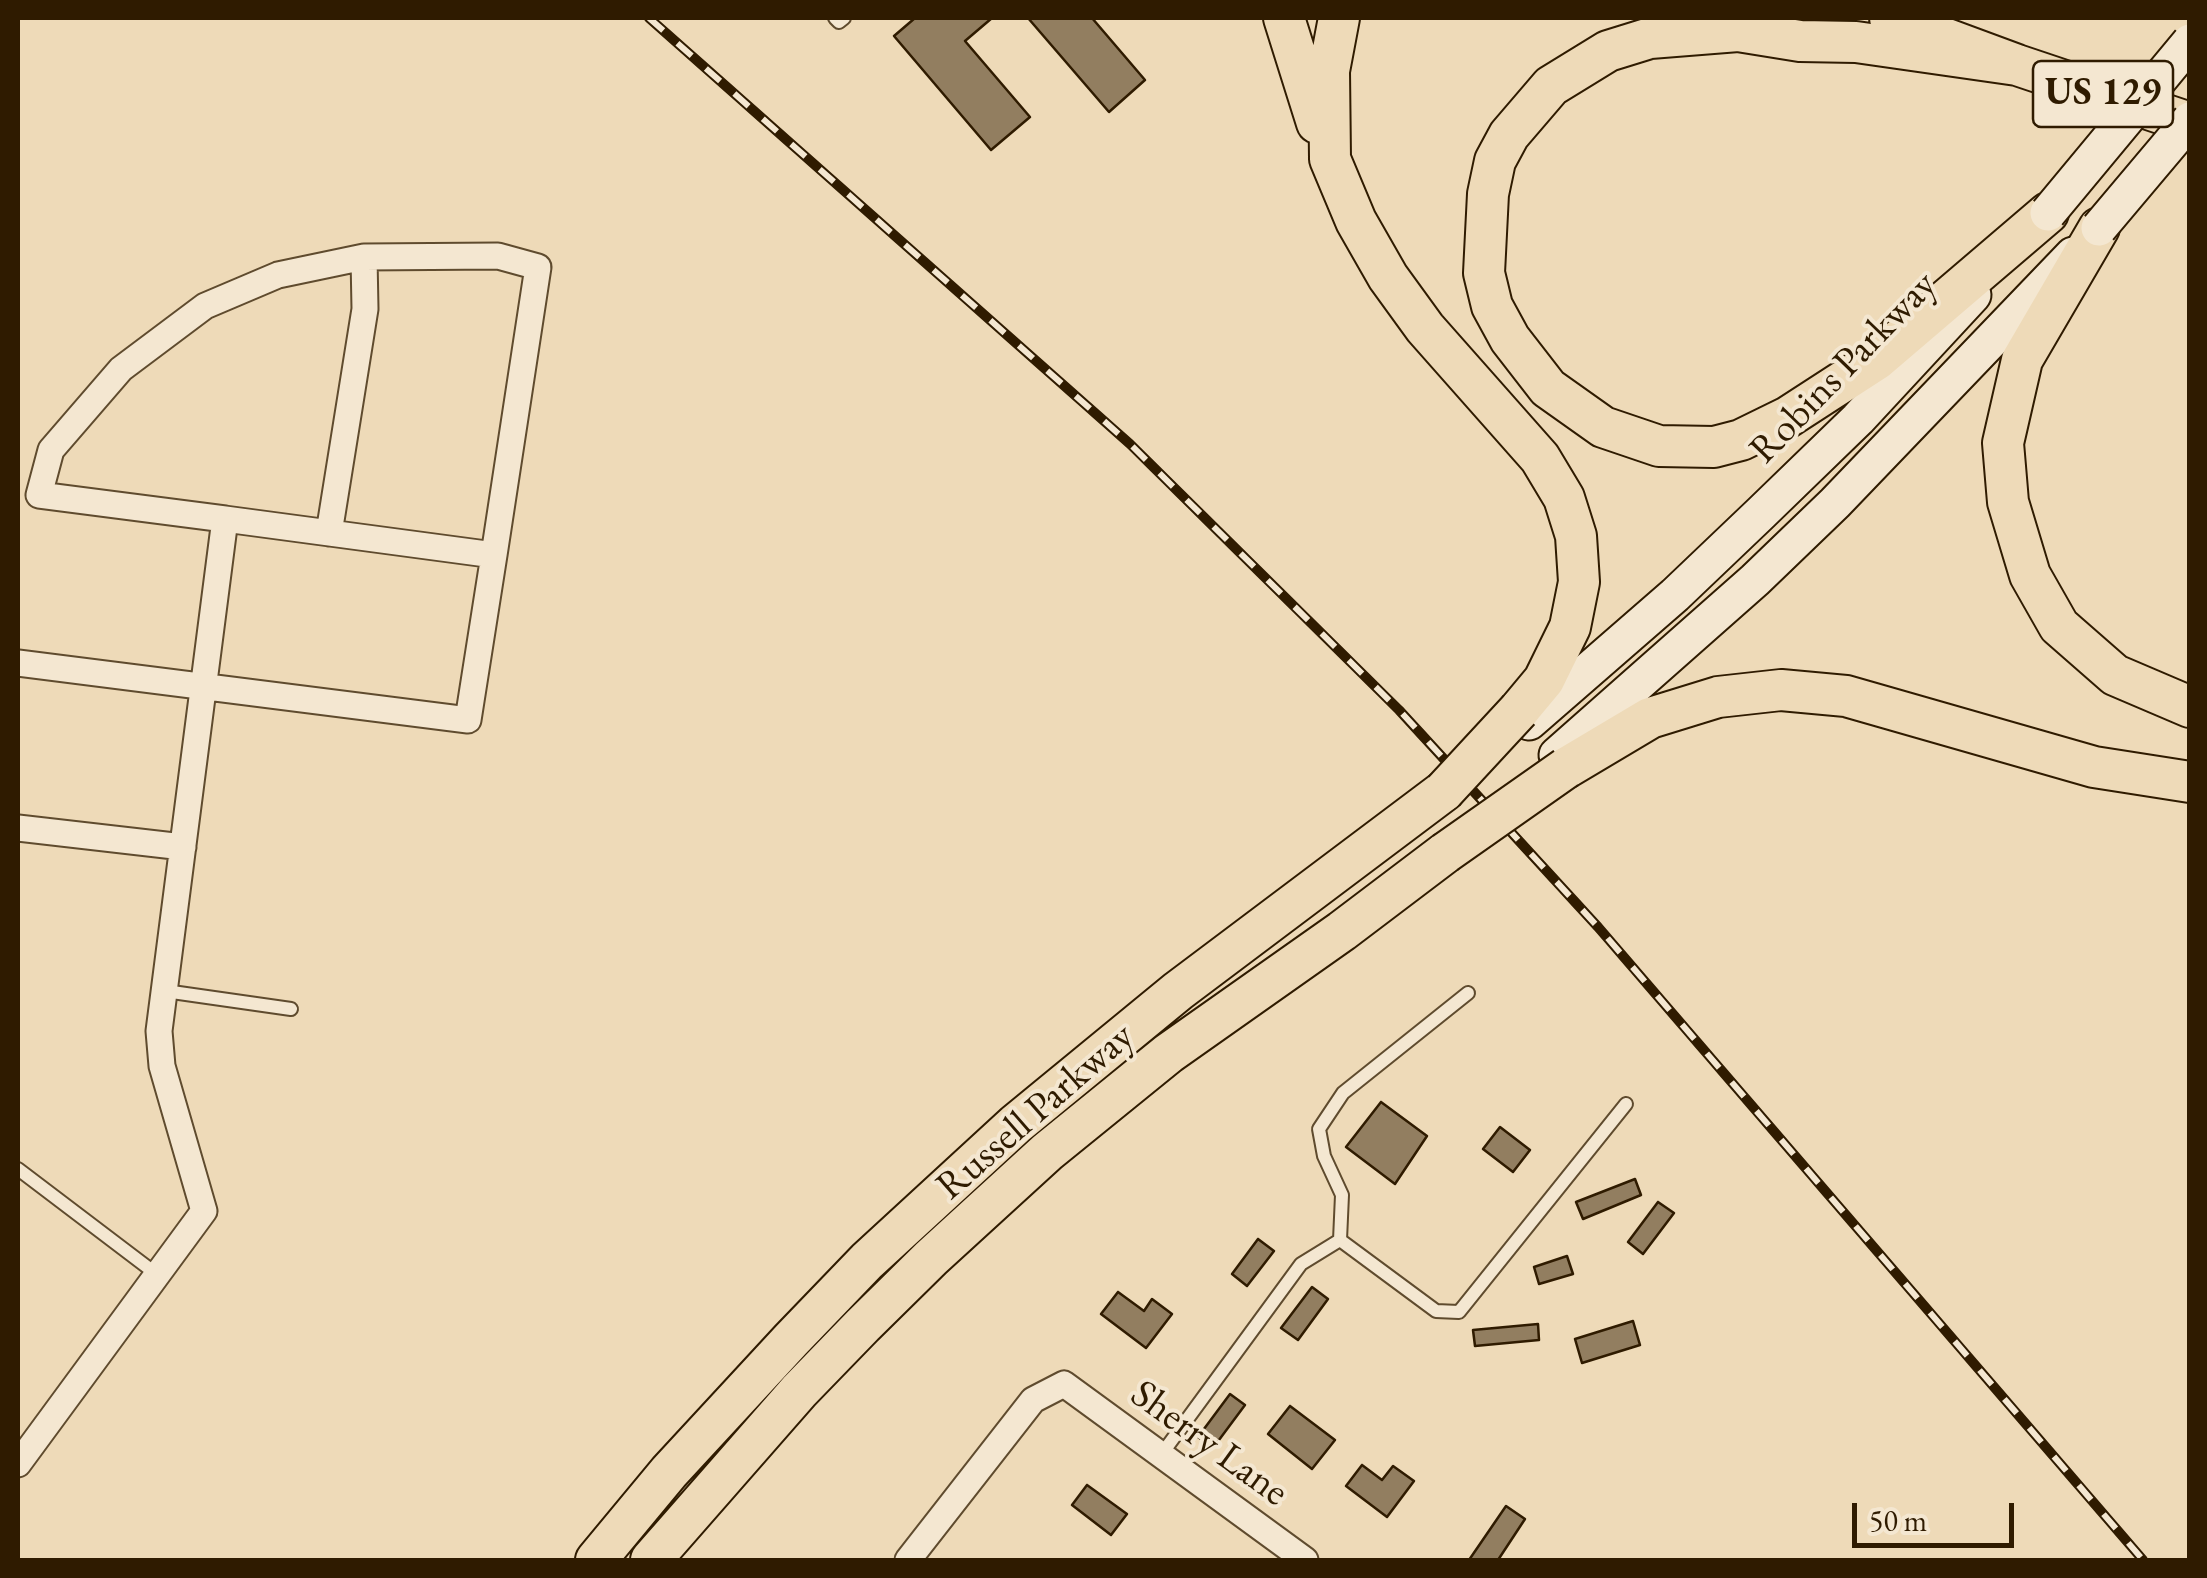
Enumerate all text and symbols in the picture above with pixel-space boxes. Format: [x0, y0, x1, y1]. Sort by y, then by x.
road number: US 129 [2033, 61, 2173, 127]
street label: Robins Parkway [1740, 262, 1948, 474]
street label: Russell Parkway [927, 1013, 1145, 1211]
street label: Sherry Lane [1121, 1371, 1297, 1517]
scale bar [1857, 1483, 2020, 1545]
text: 50 m [1869, 1501, 1927, 1540]

